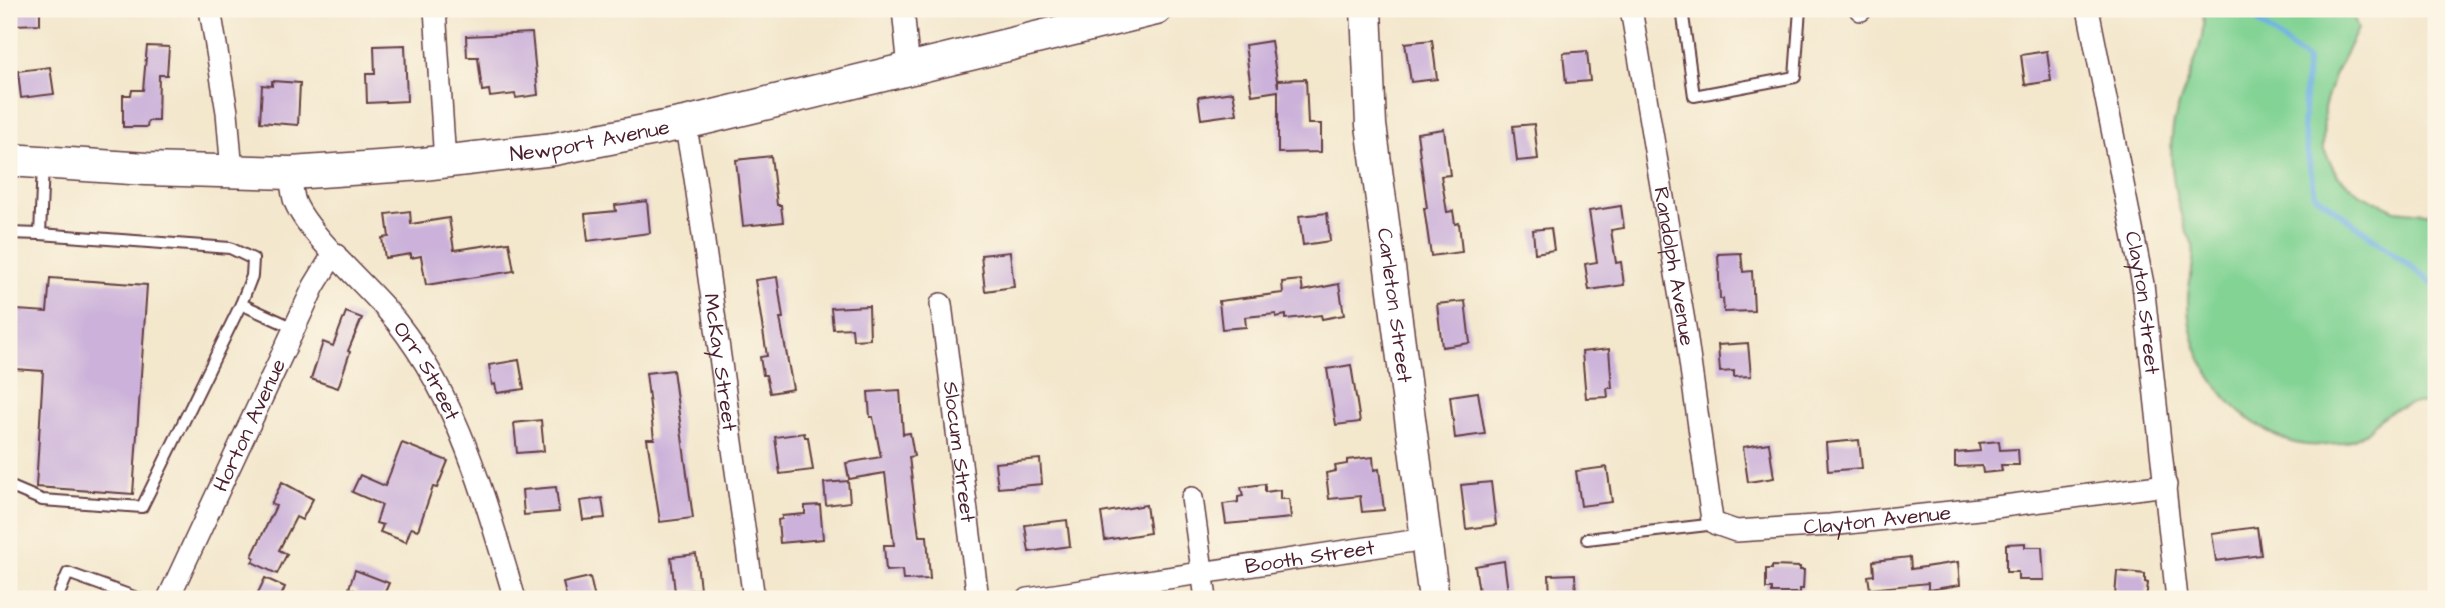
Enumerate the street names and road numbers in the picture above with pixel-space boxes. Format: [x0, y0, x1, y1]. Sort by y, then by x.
street label: Newport Avenue [508, 112, 672, 168]
street label: Randolph Avenue [1647, 185, 1702, 348]
street label: Carleton Street [1370, 226, 1420, 385]
street label: Clayton Street [2118, 229, 2167, 376]
street label: McKay Street [697, 292, 745, 434]
street label: Orr Street [387, 315, 468, 425]
street label: Horton Avenue [206, 354, 293, 496]
street label: Slocum Street [936, 379, 983, 525]
street label: Clayton Avenue [1803, 498, 1952, 541]
street label: Booth Street [1243, 532, 1377, 581]

